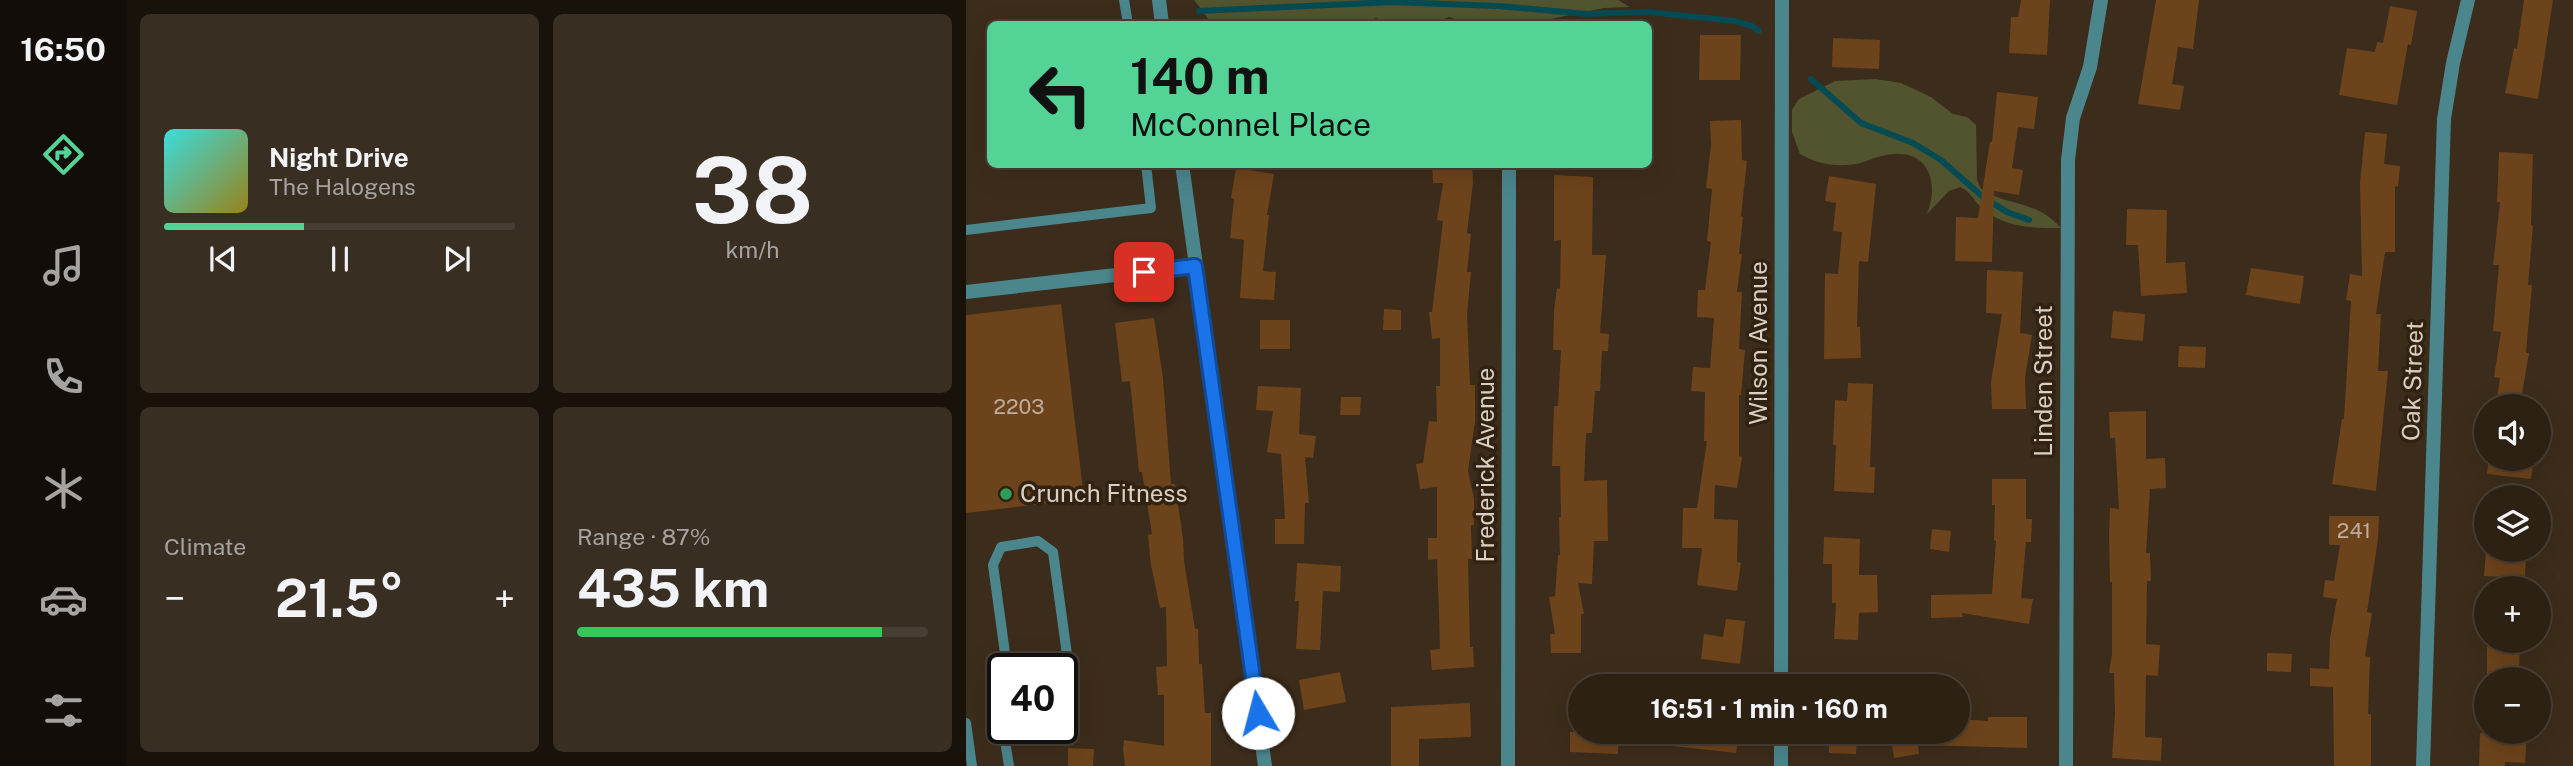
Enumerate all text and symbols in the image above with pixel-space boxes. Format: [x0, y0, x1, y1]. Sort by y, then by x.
text: 16:50 [20, 31, 106, 68]
text: 140 m [1130, 47, 1270, 105]
icon: left [1015, 49, 1106, 140]
text: McConnel Place [1130, 106, 1371, 143]
icon: directions [39, 130, 88, 179]
text: 38 [692, 137, 813, 243]
text: Night Drive [269, 142, 409, 173]
text: The Halogens [269, 173, 416, 200]
text: km/h [725, 236, 780, 263]
icon: previous [204, 240, 242, 278]
icon: pause [321, 240, 359, 278]
icon: next [438, 240, 476, 278]
icon: music [39, 241, 88, 290]
pin [1114, 242, 1174, 302]
icon: arrive [1125, 253, 1163, 291]
street label: Wilson Avenue [1744, 261, 1772, 425]
street label: Linden Street [2029, 305, 2057, 457]
street label: Oak Street [2396, 320, 2428, 441]
icon: phone [39, 352, 88, 401]
street label: Frederick Avenue [1471, 368, 1499, 562]
house number: 2203 [994, 394, 1044, 419]
map controls [2474, 394, 2551, 744]
button: sound [2474, 394, 2551, 471]
icon: climate [39, 464, 88, 513]
place label: Crunch Fitness [1020, 479, 1188, 507]
button: layers [2474, 485, 2551, 562]
marker: Crunch Fitness [998, 486, 1014, 502]
house number: 241 [2337, 518, 2371, 543]
text: Range · 87% [577, 523, 711, 550]
text: Climate [164, 533, 246, 560]
text: 435 km [577, 558, 769, 619]
text: 21.5° [275, 568, 404, 629]
icon: car [39, 575, 88, 624]
text: − [164, 576, 185, 621]
text: + [494, 576, 515, 621]
button: + [2474, 576, 2551, 653]
speed limit sign: 40 [987, 653, 1078, 744]
button: − [2474, 667, 2551, 744]
position arrow [1221, 676, 1295, 750]
icon: filters [39, 686, 88, 735]
text: 16:51 · 1 min · 160 m [1650, 693, 1888, 724]

